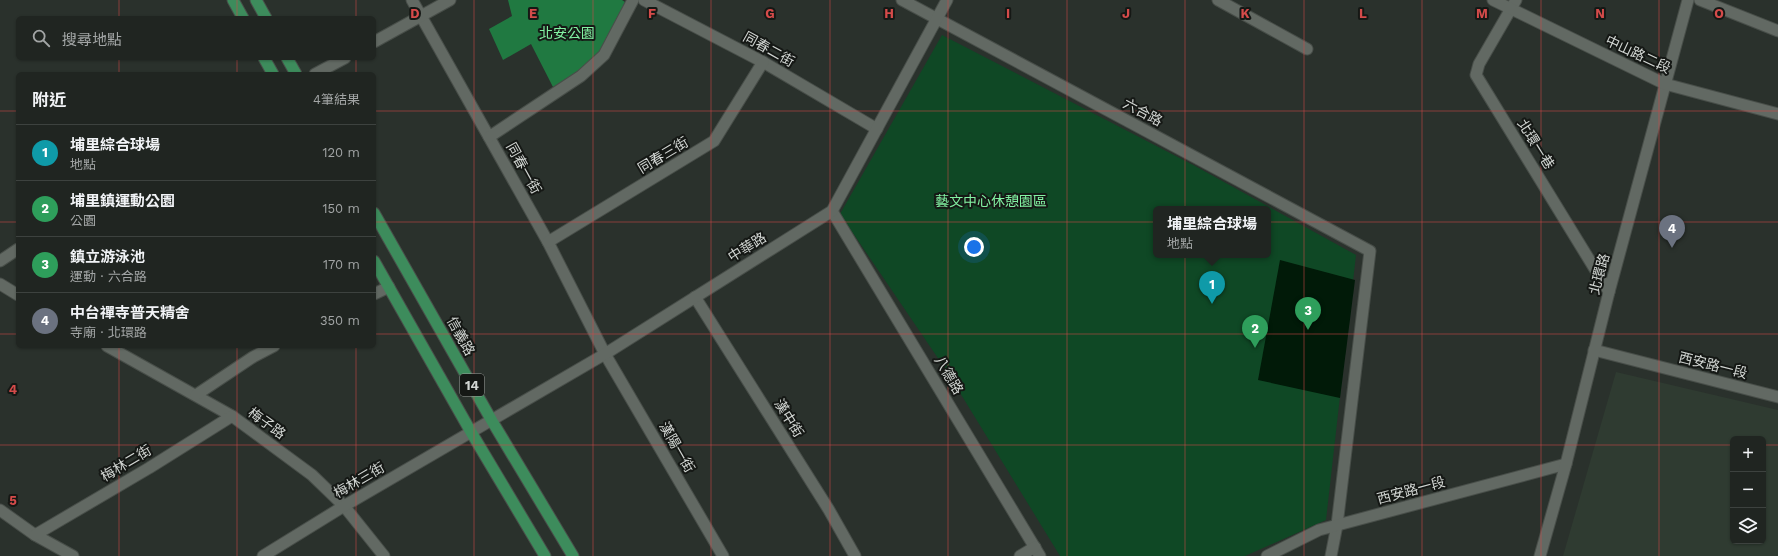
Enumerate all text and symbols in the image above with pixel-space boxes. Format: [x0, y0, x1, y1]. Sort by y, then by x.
text: D [410, 6, 420, 21]
text: E [529, 6, 537, 21]
text: F [648, 6, 656, 21]
text: G [765, 6, 775, 21]
text: H [884, 6, 894, 21]
text: I [1006, 6, 1010, 21]
text: J [1122, 6, 1130, 21]
text: K [1240, 6, 1250, 21]
text: L [1359, 6, 1367, 21]
text: M [1476, 6, 1488, 21]
text: N [1595, 6, 1605, 21]
text: O [1714, 6, 1724, 21]
search box [16, 16, 376, 60]
park label: 北安公園 [539, 25, 595, 41]
icon: search [30, 27, 52, 49]
street label: 同春二街 [741, 28, 797, 70]
text: 搜尋地點 [62, 31, 122, 49]
street label: 中山路二段 [1603, 32, 1673, 76]
text: 附近 [32, 90, 66, 110]
text: 4筆結果 [313, 92, 360, 107]
street label: 六合路 [1121, 95, 1165, 129]
street label: 北環一巷 [1514, 116, 1558, 172]
street label: 同春三街 [635, 134, 691, 176]
text: 埔里綜合球場 [70, 136, 160, 154]
street label: 同春一街 [503, 140, 545, 196]
text: 1 [42, 145, 48, 160]
text: 120 m [322, 145, 360, 160]
text: 地點 [70, 157, 96, 172]
text: 埔里鎮運動公園 [70, 192, 175, 210]
park label: 藝文中心休憩園區 [935, 193, 1047, 209]
text: 2 [41, 201, 49, 216]
text: 150 m [322, 201, 360, 216]
popup [1153, 206, 1271, 258]
text: 公園 [70, 213, 96, 228]
text: 埔里綜合球場 [1167, 215, 1257, 233]
pin: 4 [1659, 215, 1685, 248]
street label: 中華路 [725, 229, 769, 265]
text: 地點 [1167, 236, 1193, 251]
your location [964, 237, 984, 257]
text: 鎮立游泳池 [70, 248, 145, 266]
street label: 北環路 [1586, 252, 1612, 296]
text: 3 [41, 257, 49, 272]
text: 170 m [323, 257, 360, 272]
text: 運動 · 六合路 [70, 269, 147, 284]
pin: 1 [1199, 271, 1225, 304]
pin: 3 [1295, 297, 1321, 330]
text: 中台禪寺普天精舍 [70, 304, 190, 322]
text: 4 [41, 313, 49, 328]
text: 350 m [320, 313, 360, 328]
street label: 信義路 [444, 314, 478, 358]
pin: 2 [1242, 315, 1268, 348]
text: 寺廟 · 北環路 [70, 325, 147, 340]
street label: 西安路一段 [1677, 349, 1749, 381]
street label: 八德路 [931, 353, 967, 397]
road number: 14 [460, 374, 484, 396]
text: 4 [9, 382, 18, 397]
street label: 漢中街 [771, 396, 807, 440]
street label: 梅子路 [245, 404, 289, 442]
street label: 漢陽一街 [656, 419, 698, 475]
map controls [1730, 436, 1766, 544]
button: + [1730, 436, 1766, 472]
street label: 梅林二街 [98, 442, 154, 484]
street label: 梅林三街 [331, 459, 387, 501]
button: − [1730, 472, 1766, 508]
street label: 西安路一段 [1375, 473, 1447, 507]
text: 5 [9, 493, 17, 508]
button: layers [1730, 508, 1766, 544]

